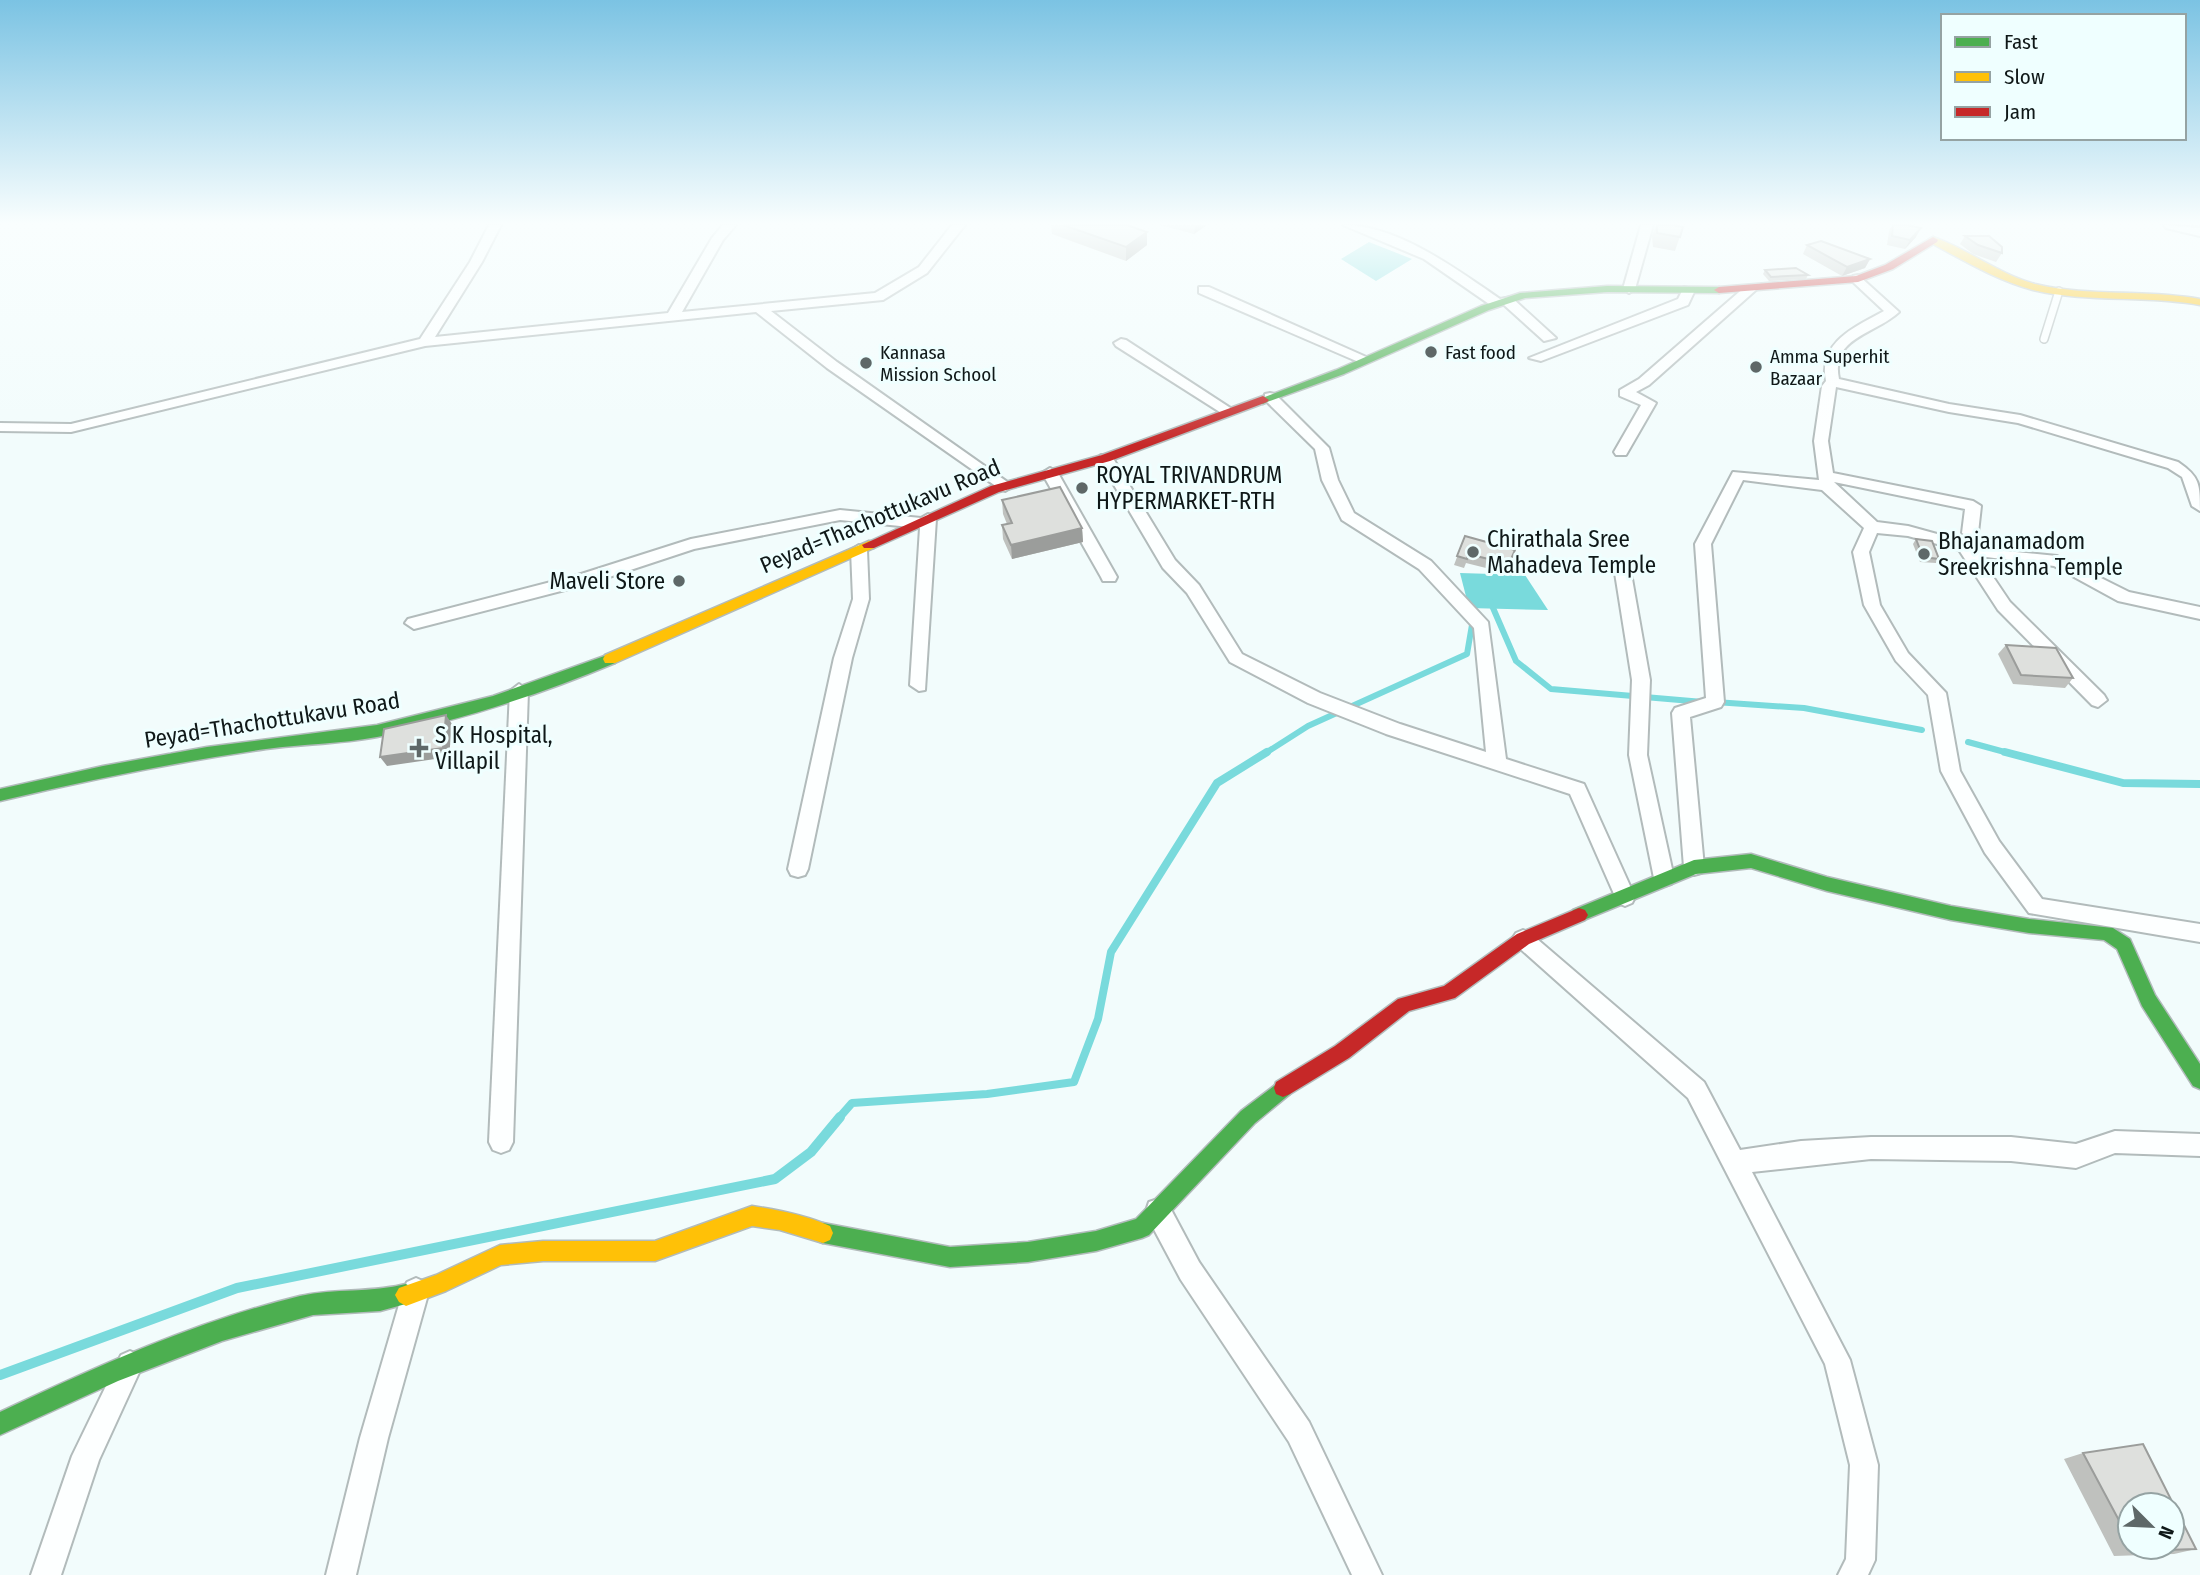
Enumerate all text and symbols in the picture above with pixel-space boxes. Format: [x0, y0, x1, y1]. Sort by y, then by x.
legend [1941, 14, 2186, 140]
text: Fast [2004, 29, 2038, 55]
text: Slow [2004, 64, 2045, 90]
text: Jam [2004, 99, 2036, 125]
place label: Kannasa Mission School [880, 341, 996, 386]
place label: Fast food [1445, 341, 1516, 364]
marker: Fast food [1423, 344, 1439, 360]
place label: Amma Superhit Bazaar [1770, 345, 1890, 390]
marker: Kannasa Mission School [858, 355, 874, 371]
marker: Amma Superhit Bazaar [1748, 359, 1764, 375]
street label: Peyad=Thachottukavu Road [756, 453, 1004, 579]
place label: ROYAL TRIVANDRUM HYPERMARKET-RTH [1096, 461, 1282, 515]
marker: ROYAL TRIVANDRUM HYPERMARKET-RTH [1074, 480, 1090, 496]
place label: Chirathala Sree Mahadeva Temple [1487, 525, 1656, 579]
place label: Bhajanamadom Sreekrishna Temple [1938, 527, 2123, 581]
marker: Chirathala Sree Mahadeva Temple [1465, 544, 1481, 560]
marker: Bhajanamadom Sreekrishna Temple [1916, 546, 1932, 562]
place label: Maveli Store [550, 567, 665, 595]
marker: Maveli Store [671, 573, 687, 589]
street label: Peyad=Thachottukavu Road [142, 686, 402, 754]
place label: S K Hospital, Villapil [435, 721, 553, 775]
marker: S K Hospital, Villapil [409, 738, 429, 758]
north arrow [2116, 1491, 2186, 1561]
text: N [2153, 1523, 2179, 1543]

